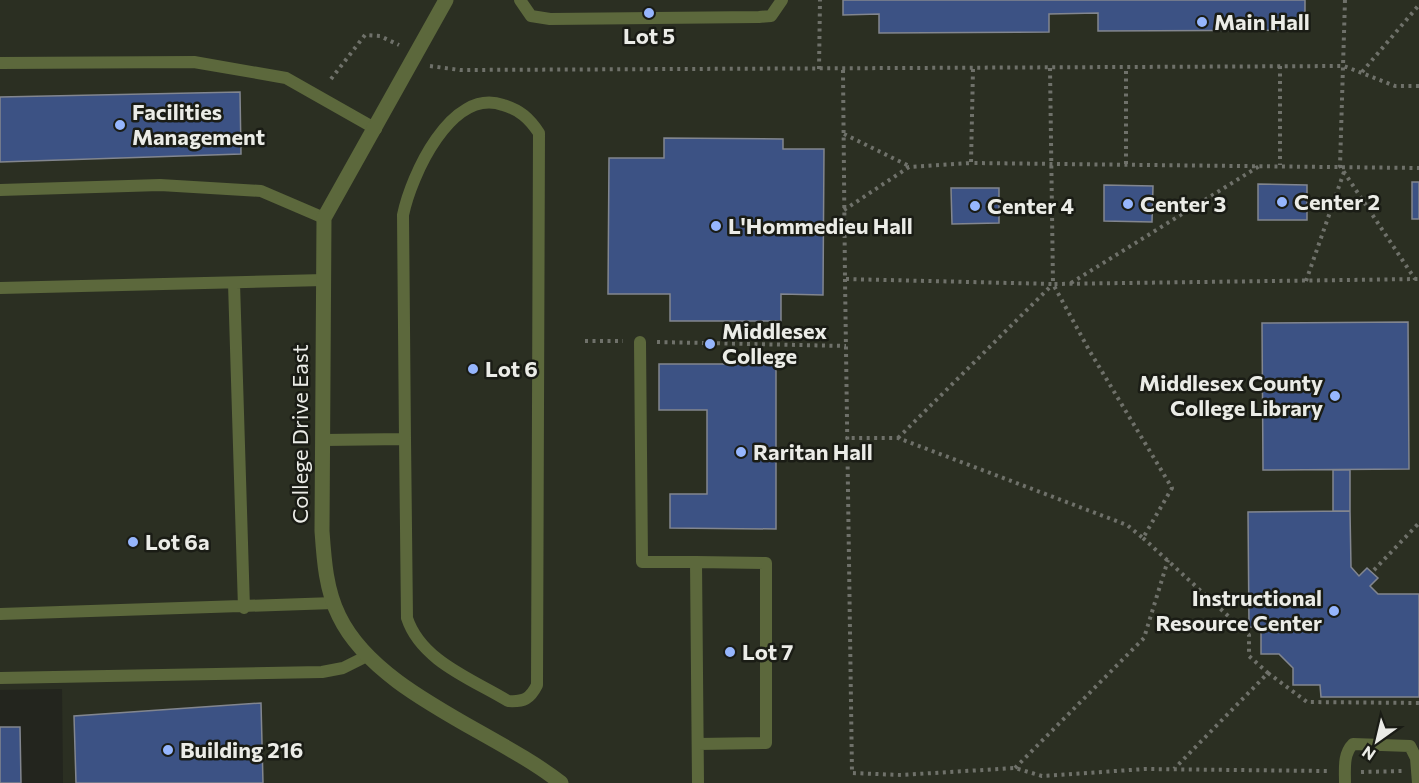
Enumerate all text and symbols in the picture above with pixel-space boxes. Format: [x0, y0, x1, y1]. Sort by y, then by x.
marker: Lot 5 [642, 6, 656, 20]
place label: Main Hall [1214, 8, 1310, 35]
marker: Main Hall [1195, 15, 1209, 29]
place label: Lot 5 [623, 22, 675, 49]
place label: Facilities Management [132, 98, 265, 150]
marker: Facilities Management [113, 118, 127, 132]
place label: Center 2 [1294, 188, 1380, 215]
place label: Center 3 [1140, 190, 1226, 217]
place label: Center 4 [987, 192, 1074, 219]
marker: Center 2 [1275, 195, 1289, 209]
marker: Center 3 [1121, 197, 1135, 211]
marker: Center 4 [968, 199, 982, 213]
place label: L'Hommedieu Hall [728, 212, 913, 239]
marker: L'Hommedieu Hall [709, 219, 723, 233]
place label: Middlesex College [722, 317, 827, 369]
marker: Middlesex College [703, 337, 717, 351]
street label: College Drive East [286, 344, 313, 524]
place label: Lot 6 [485, 355, 538, 382]
marker: Lot 6 [466, 362, 480, 376]
place label: Middlesex County College Library [1139, 369, 1323, 421]
marker: Middlesex County College Library [1328, 389, 1342, 403]
place label: Raritan Hall [753, 438, 873, 465]
marker: Raritan Hall [734, 445, 748, 459]
place label: Lot 6a [145, 528, 210, 555]
marker: Lot 6a [126, 535, 140, 549]
place label: Instructional Resource Center [1156, 584, 1322, 636]
marker: Instructional Resource Center [1327, 604, 1341, 618]
place label: Lot 7 [742, 638, 793, 665]
marker: Lot 7 [723, 645, 737, 659]
north arrow [1347, 711, 1407, 771]
place label: Building 216 [180, 736, 303, 763]
marker: Building 216 [161, 743, 175, 757]
text: N [1358, 743, 1379, 765]

